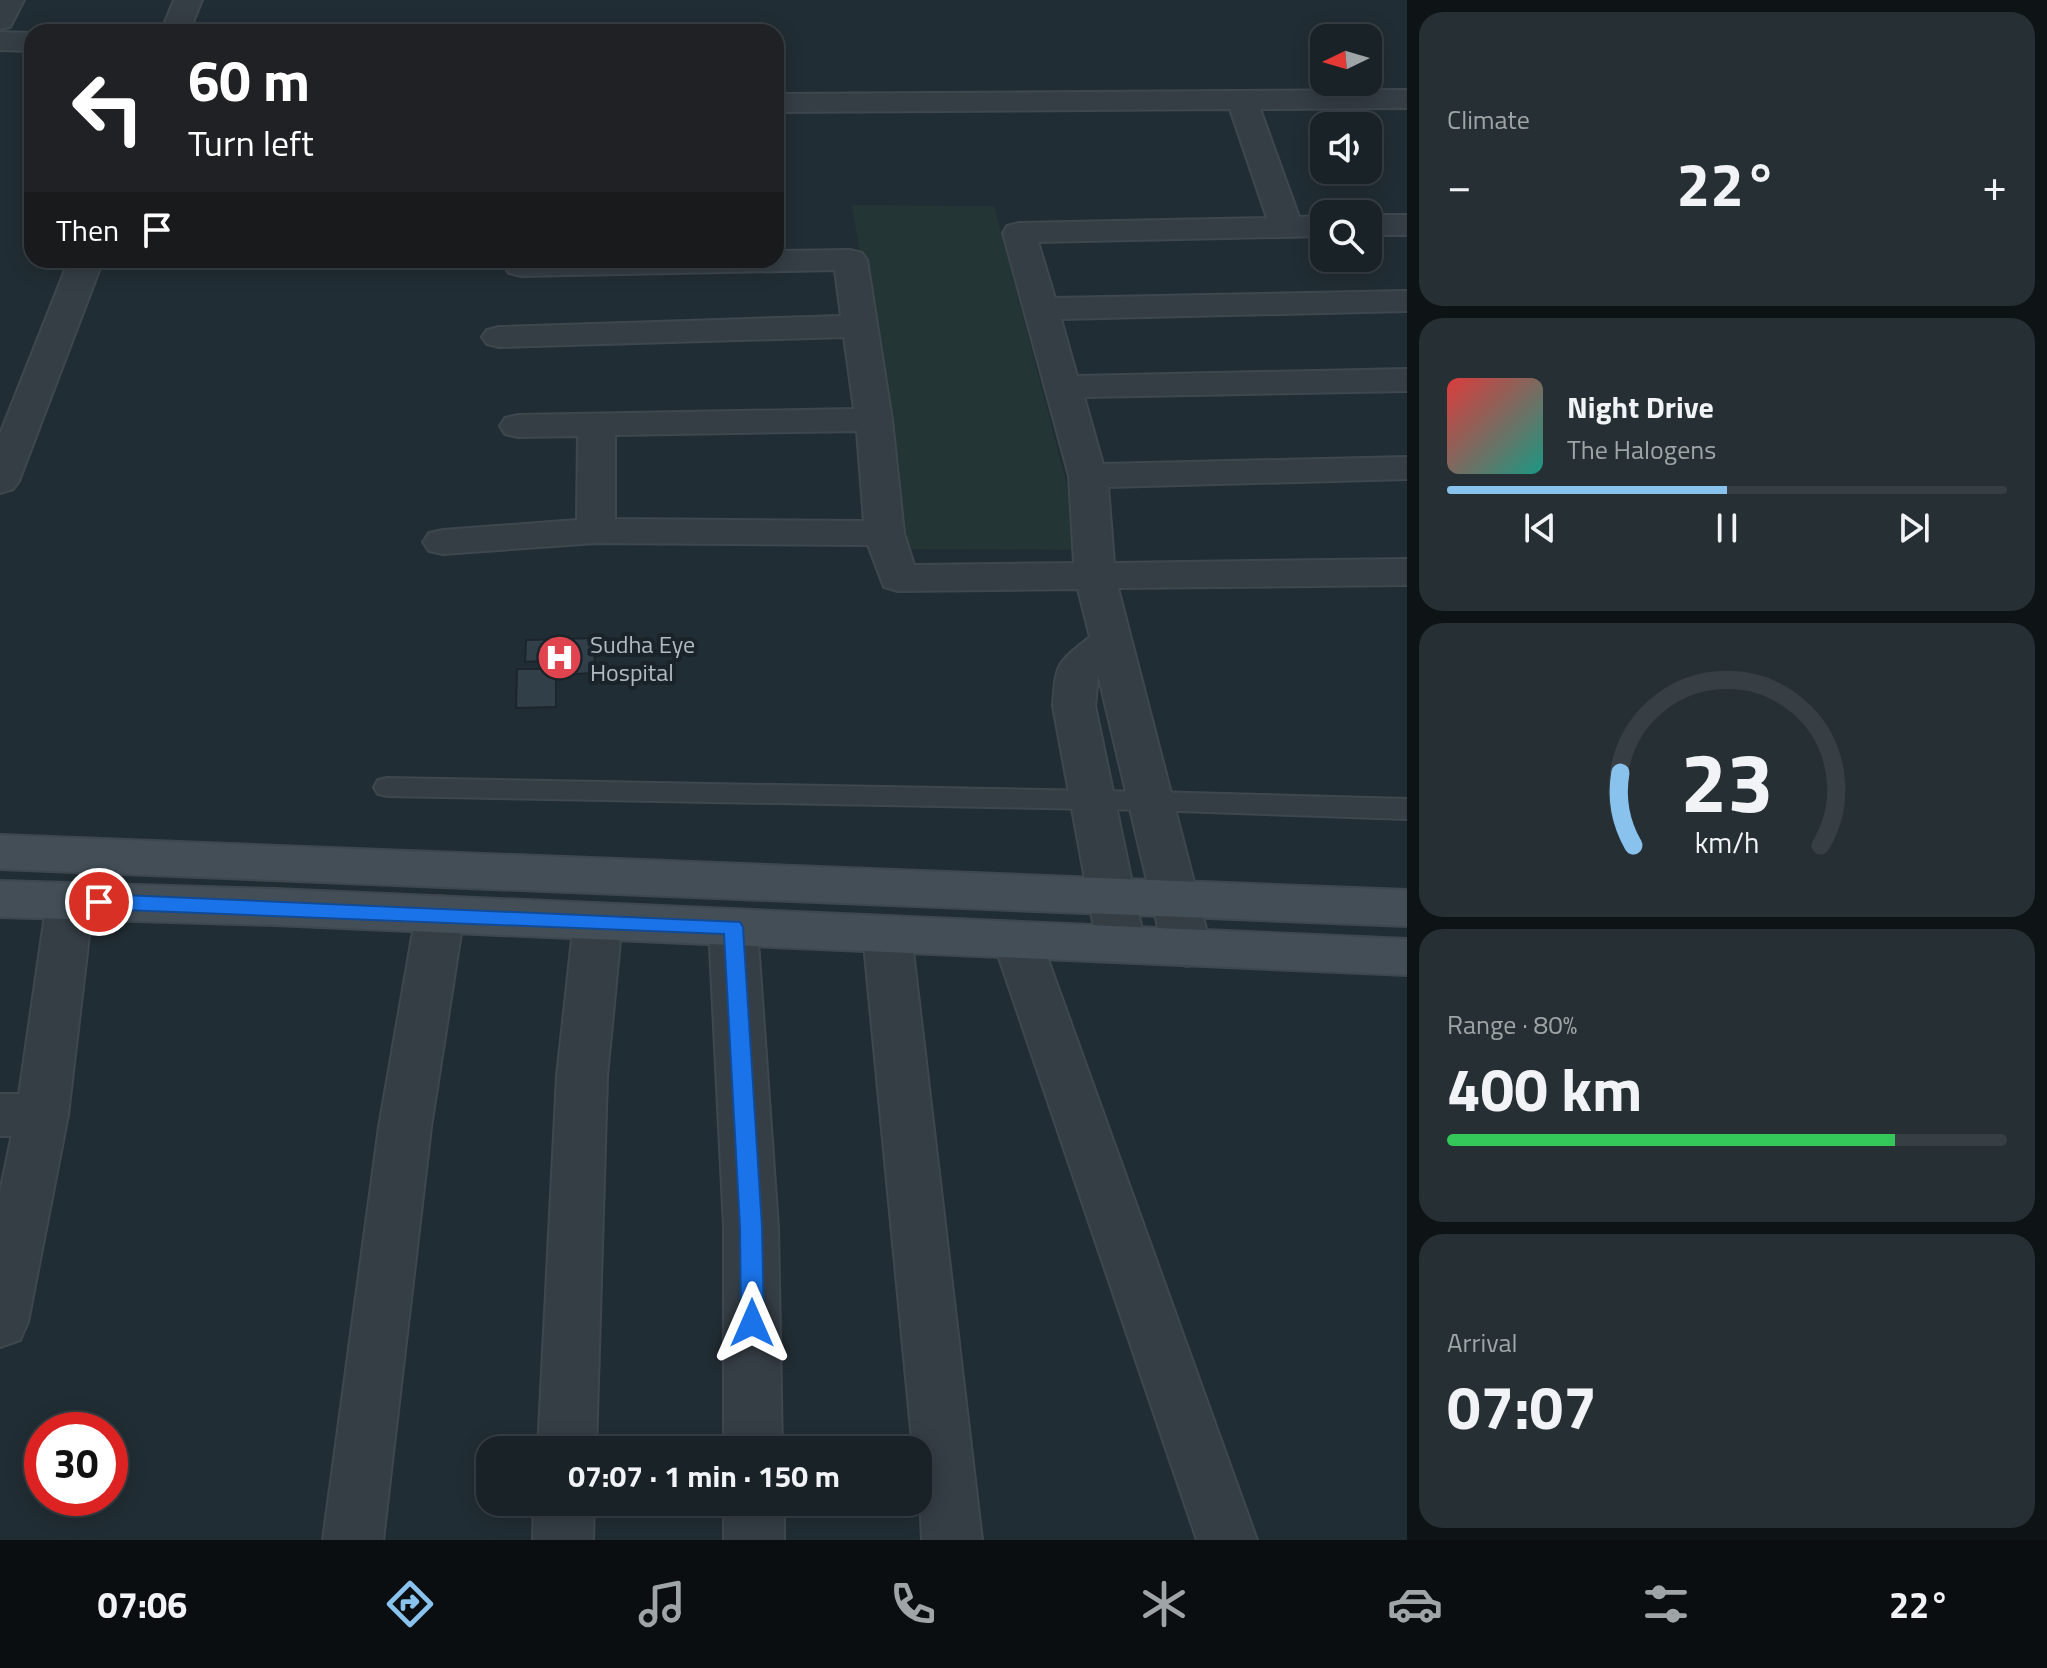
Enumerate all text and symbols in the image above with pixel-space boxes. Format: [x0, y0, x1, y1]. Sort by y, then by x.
north arrow [1310, 24, 1382, 96]
map controls [1310, 24, 1382, 272]
text: 60 m [188, 38, 310, 123]
icon: left [56, 56, 160, 160]
text: Climate [1447, 100, 1530, 139]
button: sound [1310, 112, 1382, 184]
text: Turn left [188, 115, 314, 170]
text: 22° [1677, 138, 1777, 229]
text: − [1447, 151, 1472, 218]
text: + [1982, 151, 2007, 218]
button: search [1310, 200, 1382, 272]
text: Then [56, 207, 119, 253]
icon: arrive [135, 208, 179, 252]
text: Night Drive [1567, 384, 1714, 430]
text: The Halogens [1567, 430, 1716, 469]
icon: previous [1518, 506, 1562, 550]
icon: pause [1705, 506, 1749, 550]
icon: next [1892, 506, 1936, 550]
place label: Sudha Eye Hospital [590, 626, 695, 690]
hospital icon: Sudha Eye Hospital [535, 634, 583, 682]
text: 23 [1680, 718, 1774, 844]
text: km/h [1695, 821, 1759, 864]
pin [65, 868, 133, 936]
icon: arrive [77, 880, 121, 924]
text: Range · 80% [1447, 1005, 1577, 1044]
text: 400 km [1447, 1043, 1642, 1134]
position arrow [710, 1281, 794, 1365]
text: Arrival [1447, 1323, 1518, 1362]
text: 07:07 [1447, 1361, 1597, 1452]
speed limit sign: 30 [24, 1412, 128, 1516]
text: 07:07 · 1 min · 150 m [568, 1453, 840, 1499]
icon: directions [382, 1576, 438, 1632]
icon: music [634, 1576, 690, 1632]
icon: phone [885, 1576, 941, 1632]
icon: climate [1136, 1576, 1192, 1632]
icon: car [1387, 1576, 1443, 1632]
icon: filters [1638, 1576, 1694, 1632]
text: 07:06 [98, 1577, 187, 1632]
text: 22° [1889, 1577, 1949, 1632]

